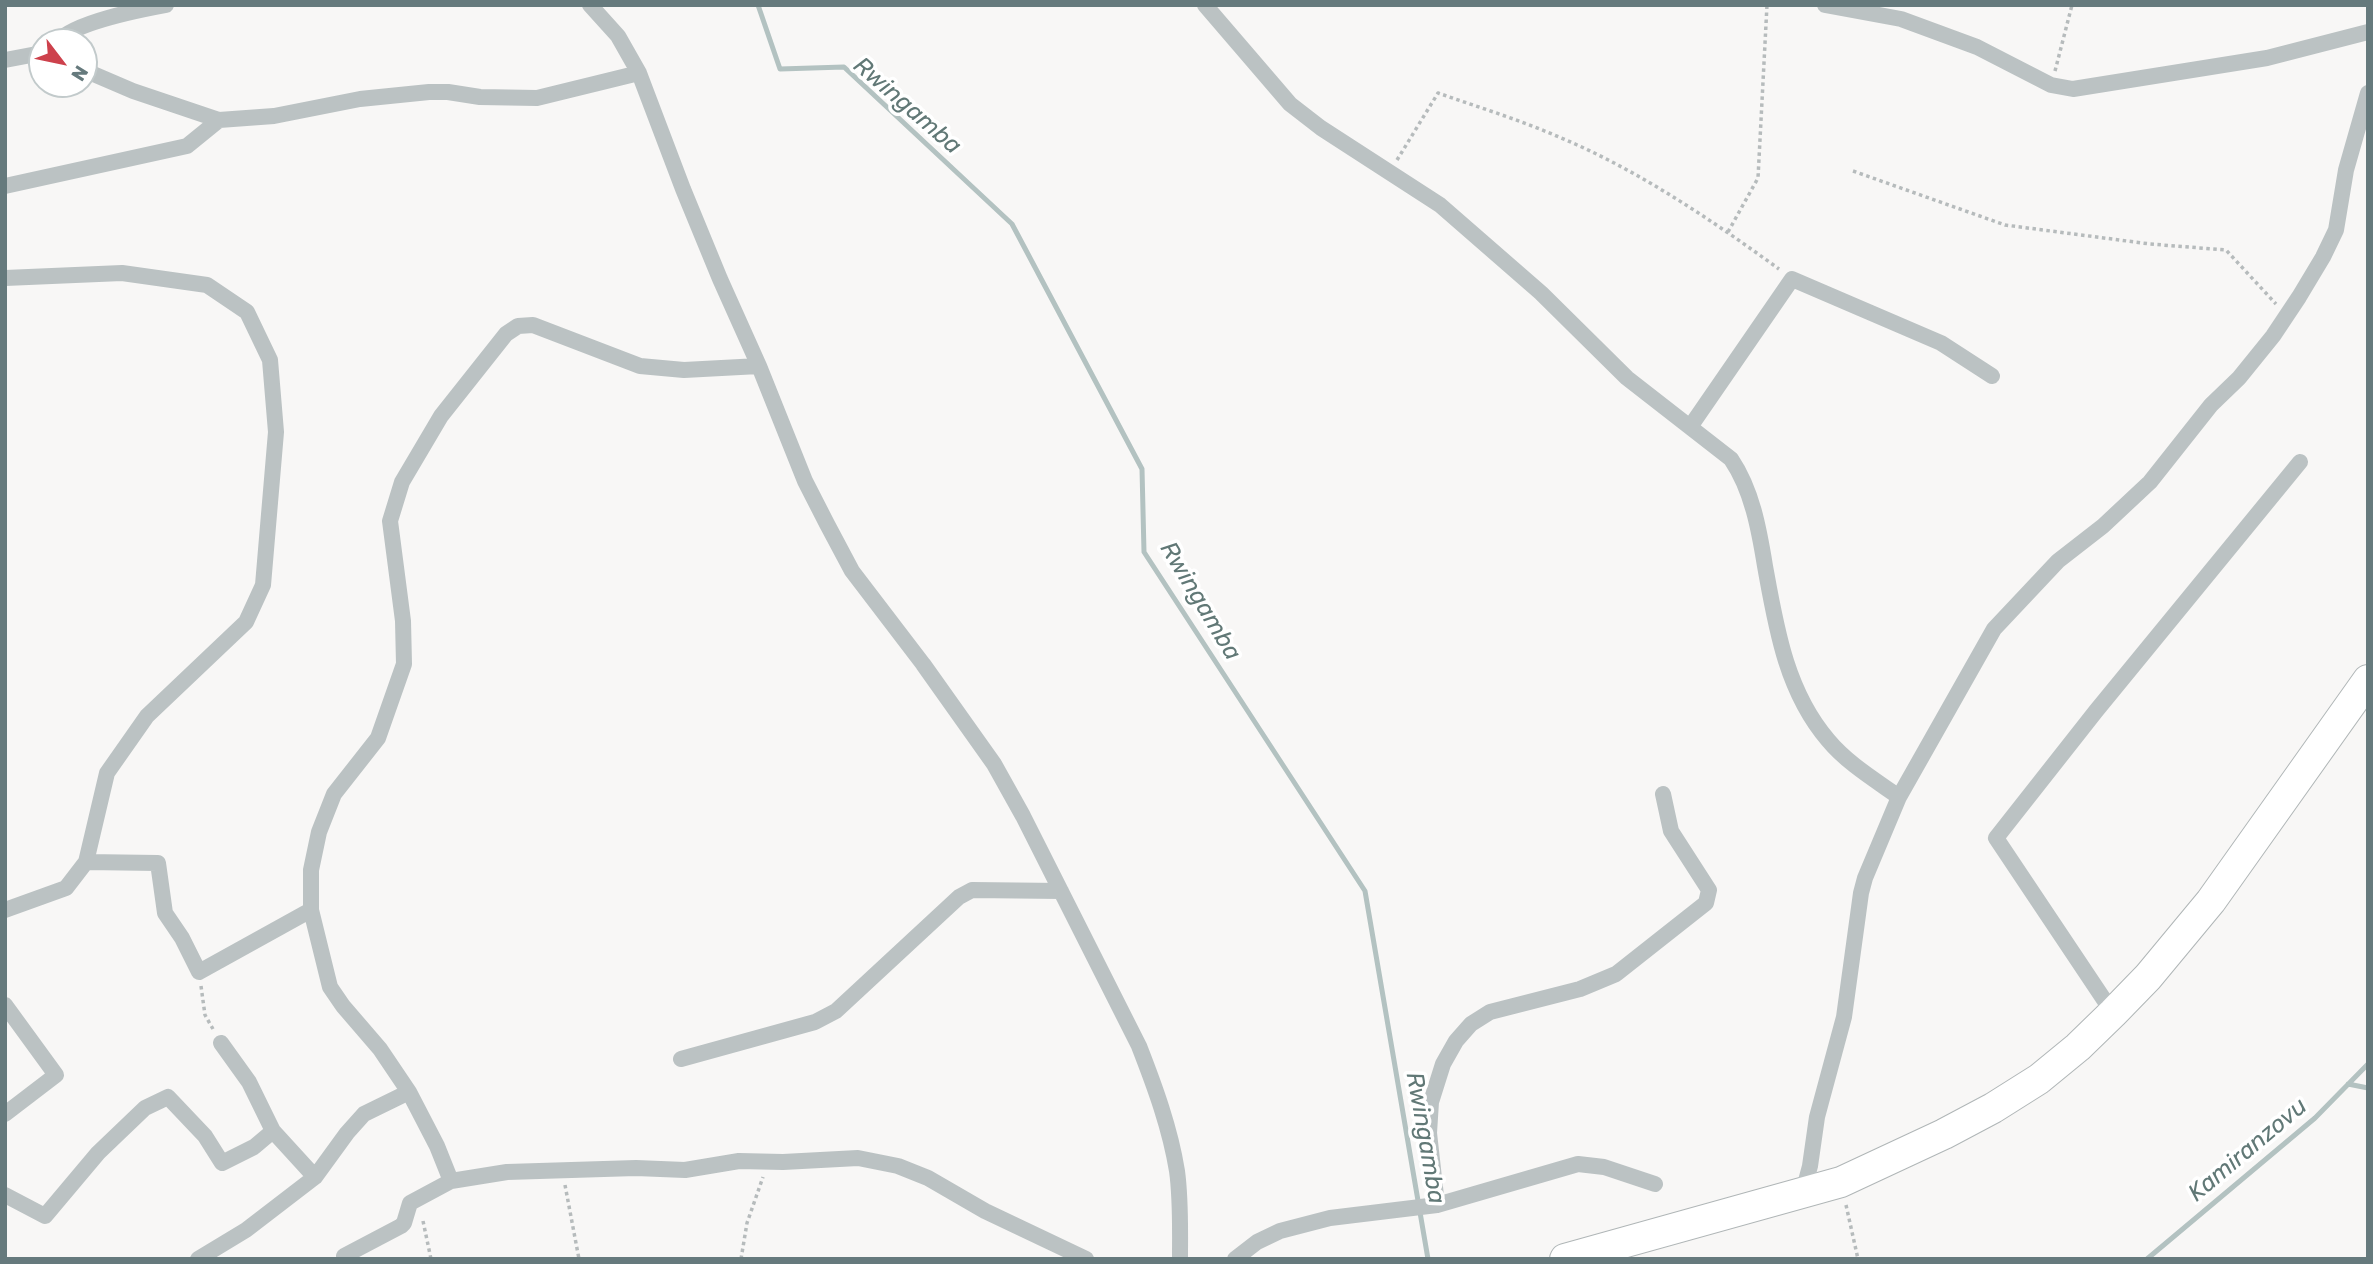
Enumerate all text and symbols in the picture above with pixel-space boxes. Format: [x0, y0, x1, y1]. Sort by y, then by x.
north arrow [28, 28, 98, 98]
water label: Rwingamba [847, 51, 967, 161]
text: N [66, 61, 93, 85]
water label: Rwingamba [1153, 536, 1247, 666]
water label: Rwingamba [1399, 1070, 1451, 1206]
water label: Kamiranzovu [2183, 1092, 2313, 1208]

